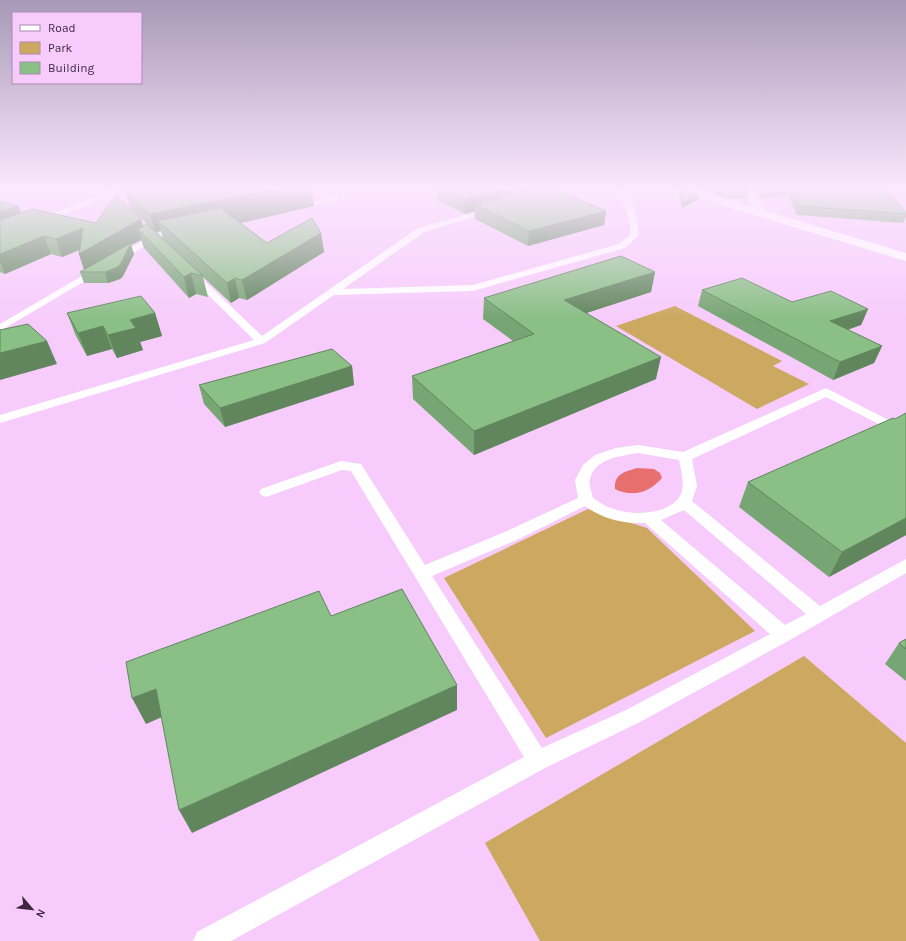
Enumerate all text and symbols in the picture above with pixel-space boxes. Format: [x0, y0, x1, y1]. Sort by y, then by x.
legend [12, 12, 142, 84]
text: Road [48, 21, 76, 35]
text: Park [48, 41, 73, 55]
text: Building [48, 61, 95, 75]
north arrow [12, 889, 52, 929]
text: N [33, 907, 48, 920]

